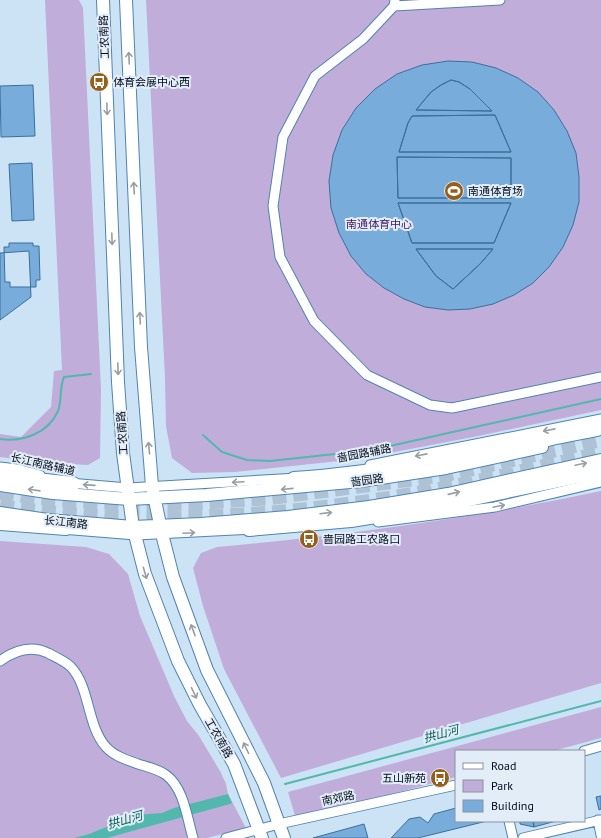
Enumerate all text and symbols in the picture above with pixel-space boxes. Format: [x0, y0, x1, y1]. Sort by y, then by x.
street label: 工农南路 [96, 15, 112, 59]
one-way arrow [125, 52, 132, 65]
bus stop icon: 体育会展中心西 [88, 71, 110, 93]
place label: 体育会展中心西 [113, 75, 190, 89]
one-way arrow [103, 102, 111, 115]
sports icon: 南通体育场 [443, 180, 465, 202]
one-way arrow [131, 182, 138, 195]
place label: 南通体育场 [468, 184, 523, 198]
park label: 南通体育中心 [346, 217, 412, 231]
one-way arrow [109, 232, 116, 245]
one-way arrow [136, 312, 144, 325]
one-way arrow [114, 362, 121, 375]
street label: 工农南路 [113, 411, 131, 455]
one-way arrow [543, 426, 556, 434]
street label: 啬园路辅路 [336, 441, 392, 465]
one-way arrow [145, 442, 152, 455]
street label: 长江南路辅道 [9, 450, 77, 478]
one-way arrow [415, 451, 428, 459]
one-way arrow [574, 460, 587, 468]
street label: 啬园路 [350, 471, 384, 489]
one-way arrow [232, 478, 245, 485]
one-way arrow [83, 482, 96, 489]
one-way arrow [281, 485, 294, 493]
one-way arrow [28, 486, 41, 494]
one-way arrow [447, 488, 460, 496]
one-way arrow [492, 501, 505, 509]
one-way arrow [319, 509, 332, 516]
street label: 长江南路 [43, 513, 89, 531]
bus stop icon: 啬园路工农路口 [298, 528, 320, 550]
one-way arrow [182, 529, 195, 536]
place label: 啬园路工农路口 [323, 532, 400, 546]
one-way arrow [142, 566, 149, 579]
one-way arrow [188, 624, 196, 636]
one-way arrow [191, 687, 198, 699]
street label: 工农南路 [202, 715, 236, 761]
water label: 拱山河 [422, 721, 462, 745]
one-way arrow [242, 742, 249, 754]
legend [455, 750, 585, 822]
text: Road [491, 758, 516, 773]
bus stop icon: 五山新苑 [429, 767, 451, 789]
place label: 五山新苑 [382, 771, 426, 785]
text: Park [491, 778, 513, 793]
street label: 南郊路 [320, 788, 356, 808]
text: Building [491, 798, 534, 813]
water label: 拱山河 [105, 807, 146, 832]

